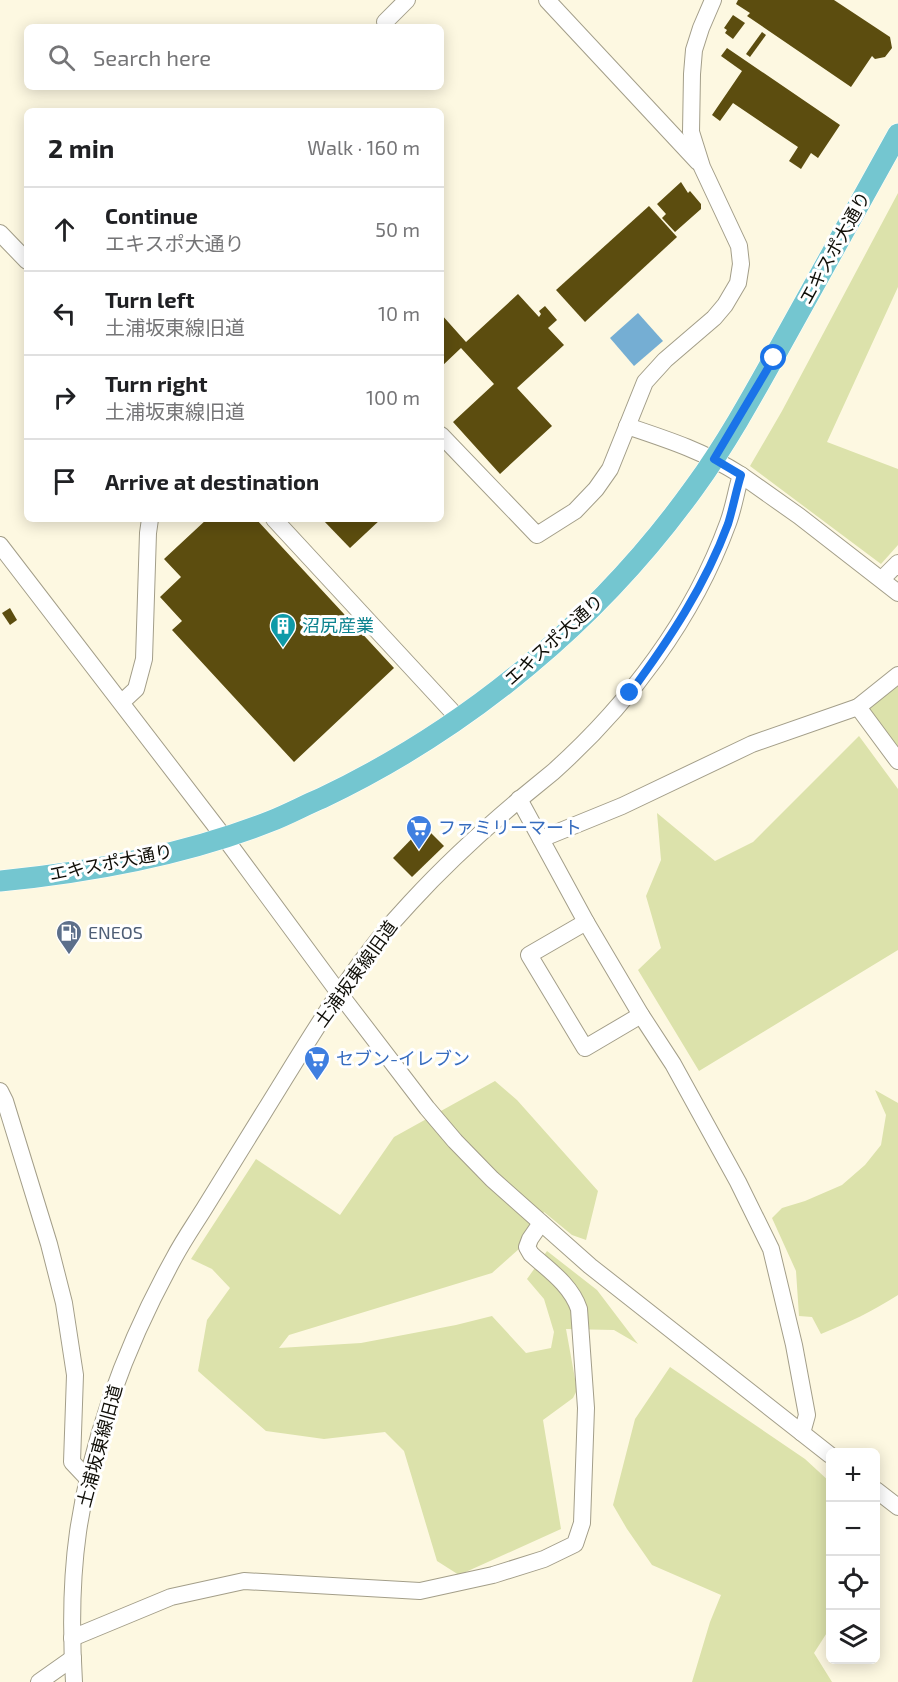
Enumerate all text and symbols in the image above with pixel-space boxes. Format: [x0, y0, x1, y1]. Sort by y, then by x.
search box [24, 24, 444, 90]
icon: search [45, 41, 78, 74]
text: Search here [93, 44, 211, 70]
text: 2 min [48, 132, 114, 163]
text: Walk · 160 m [307, 135, 420, 159]
street label: エキスポ大通り [794, 187, 874, 308]
text: Continue [105, 202, 198, 228]
icon: ahead [48, 213, 81, 246]
text: 50 m [375, 217, 420, 241]
text: エキスポ大通り [105, 231, 244, 255]
text: Turn left [105, 286, 194, 312]
icon: left [48, 297, 81, 330]
text: 10 m [378, 301, 420, 325]
text: 土浦坂東線旧道 [105, 315, 245, 339]
route start [760, 344, 786, 370]
text: Turn right [105, 370, 207, 396]
icon: right [48, 381, 81, 414]
text: 100 m [366, 385, 420, 409]
text: 土浦坂東線旧道 [105, 399, 245, 423]
icon: arrive [48, 465, 81, 498]
text: Arrive at destination [105, 468, 319, 494]
street label: エキスポ大通り [499, 589, 607, 689]
building icon: 沼尻産業 [268, 611, 298, 649]
place label: 沼尻産業 [302, 614, 374, 636]
route end [616, 679, 642, 705]
supermarket icon: ファミリーマート [404, 813, 434, 851]
place label: ファミリーマート [438, 816, 582, 838]
street label: エキスポ大通り [47, 839, 174, 885]
street label: 土浦坂東線旧道 [309, 916, 401, 1031]
fuel station icon: ENEOS [54, 918, 84, 956]
place label: ENEOS [88, 921, 143, 943]
supermarket icon: セブン-イレブン [302, 1044, 332, 1082]
place label: セブン-イレブン [336, 1047, 470, 1069]
street label: 土浦坂東線旧道 [72, 1382, 126, 1509]
map controls [826, 1448, 880, 1664]
button: + [826, 1448, 880, 1502]
button: − [826, 1502, 880, 1556]
button: locate [826, 1556, 880, 1610]
button: layers [826, 1610, 880, 1664]

